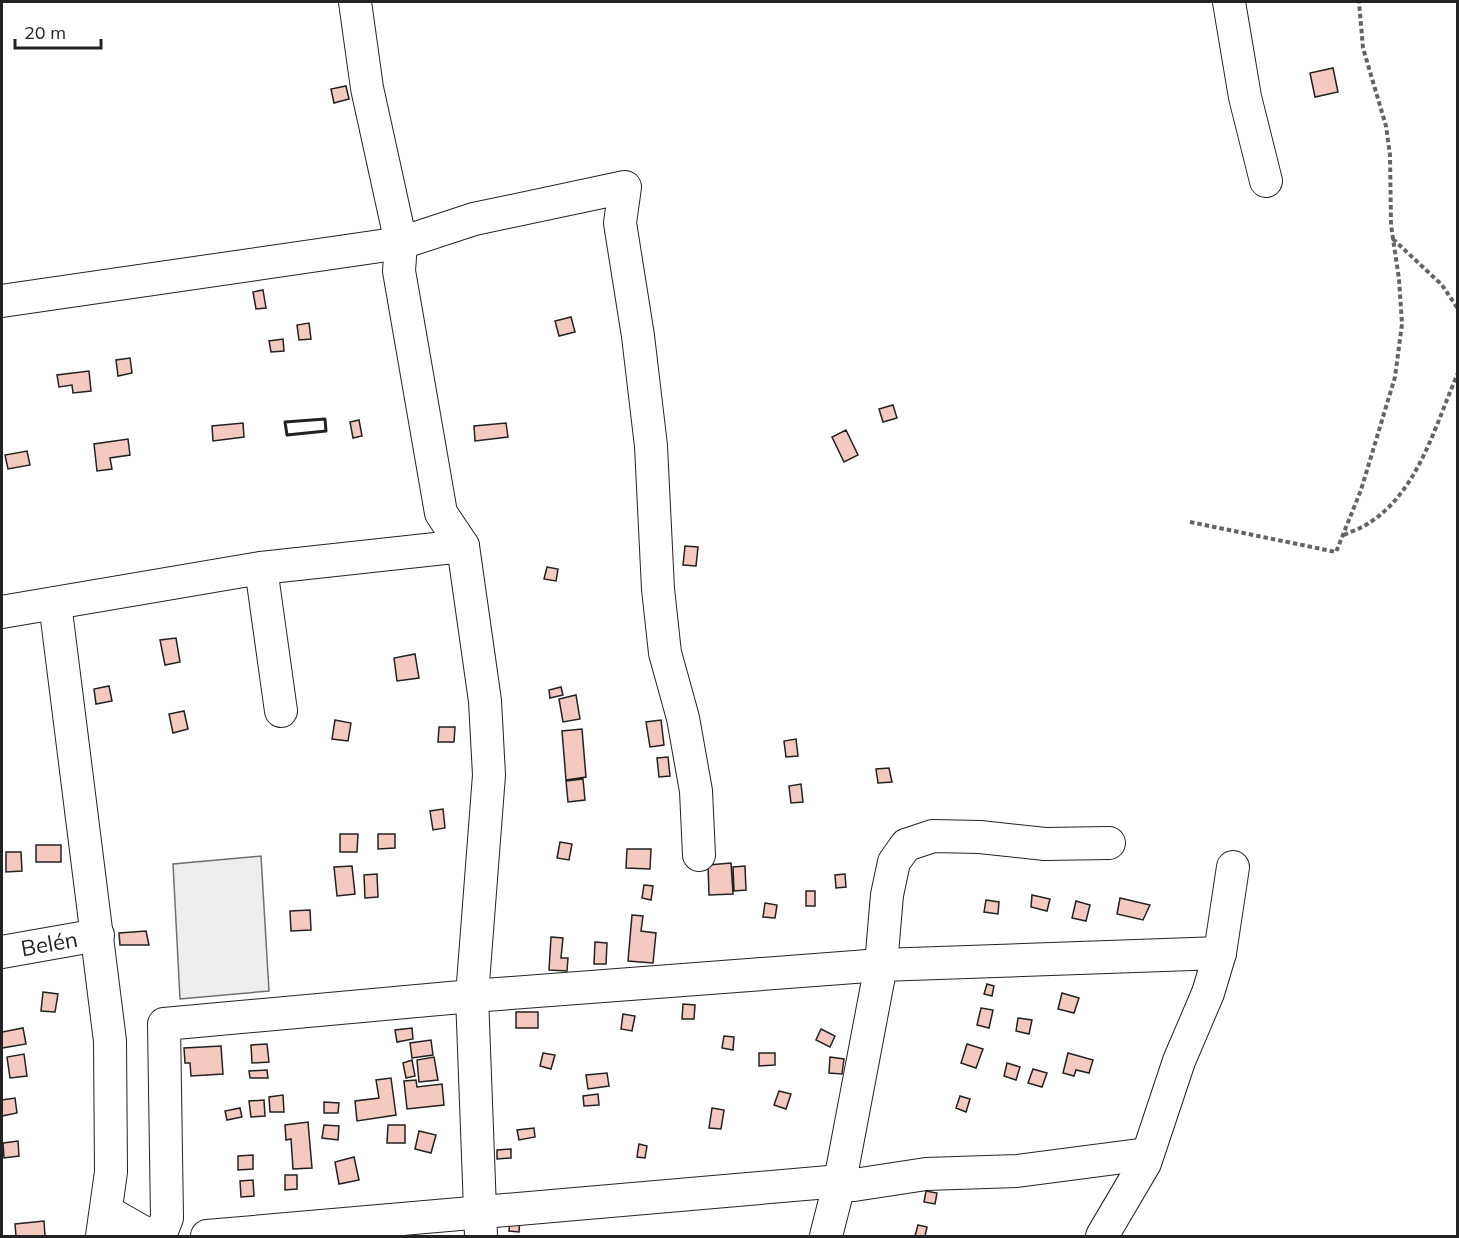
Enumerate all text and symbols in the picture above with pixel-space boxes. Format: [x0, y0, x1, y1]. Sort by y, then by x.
scale bar [15, 12, 100, 50]
text: 20 m [24, 21, 66, 44]
street label: Belén [19, 925, 80, 962]

